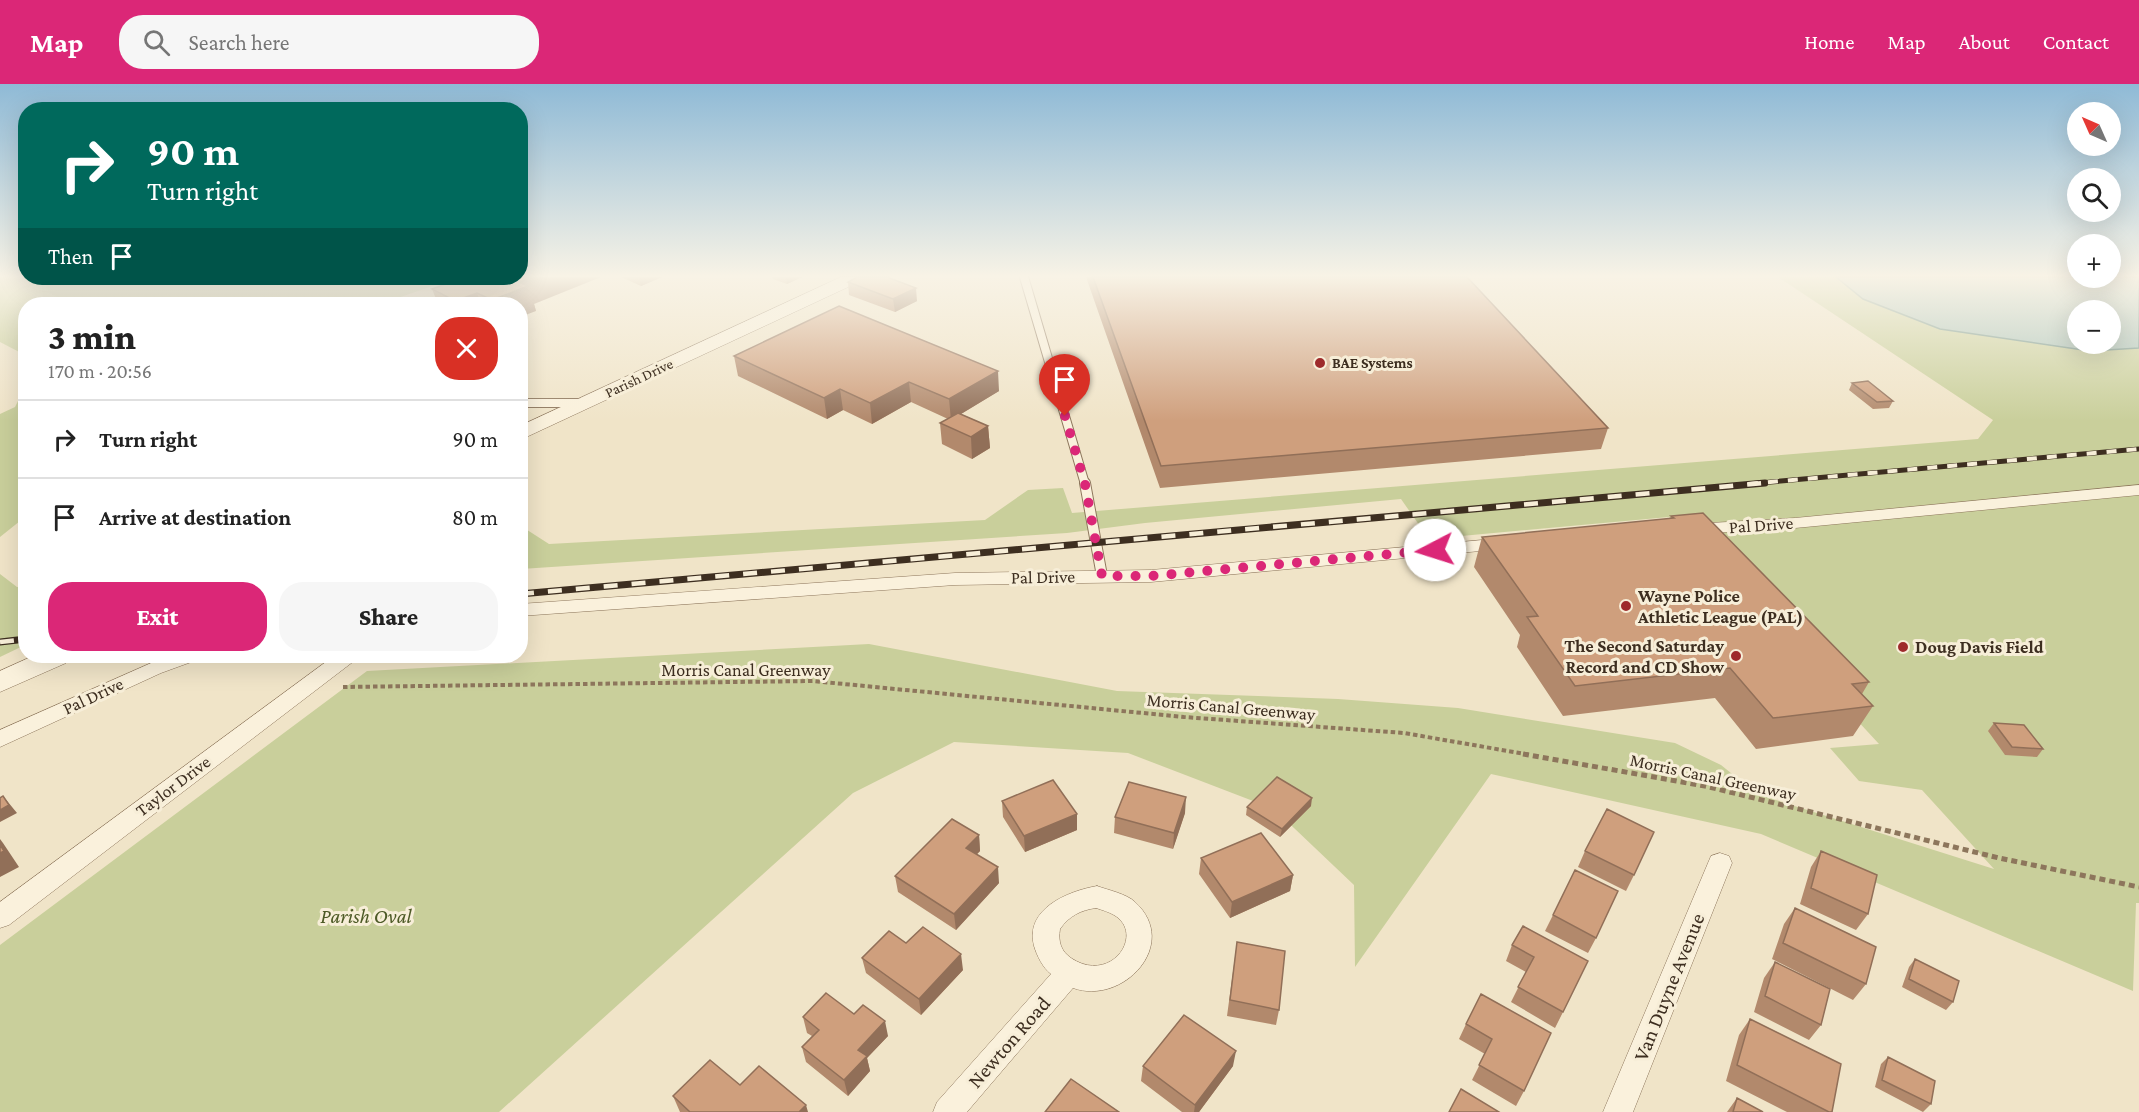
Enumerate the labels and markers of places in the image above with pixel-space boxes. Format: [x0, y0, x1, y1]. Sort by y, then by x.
pin [1039, 354, 1090, 416]
place label: BAE Systems [1332, 355, 1413, 371]
marker: BAE Systems [1313, 356, 1327, 370]
place label: Wayne Police Athletic League (PAL) [1637, 586, 1803, 628]
marker: Wayne Police Athletic League (PAL) [1619, 599, 1633, 613]
place label: The Second Saturday Record and CD Show [1564, 636, 1725, 677]
place label: Doug Davis Field [1915, 637, 2044, 657]
marker: Doug Davis Field [1896, 640, 1910, 654]
marker: The Second Saturday Record and CD Show [1729, 649, 1743, 663]

